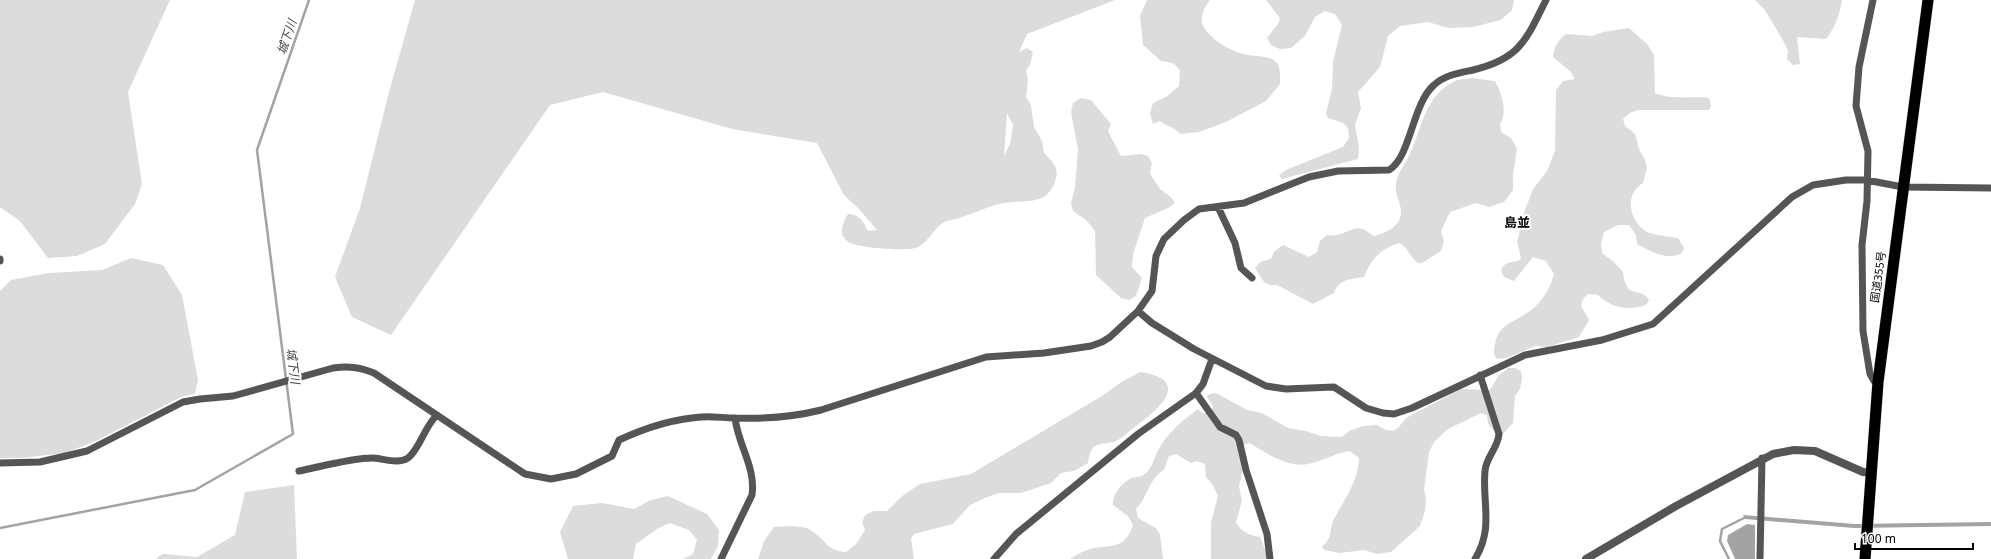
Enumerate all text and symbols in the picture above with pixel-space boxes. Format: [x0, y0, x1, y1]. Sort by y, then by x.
water label: 城下川 [273, 15, 301, 57]
district label: 島並 [1504, 213, 1530, 231]
street label: 国道355号 [1866, 250, 1889, 304]
water label: 城下川 [283, 347, 304, 387]
scale bar [1855, 525, 1973, 551]
text: 100 m [1861, 530, 1896, 547]

